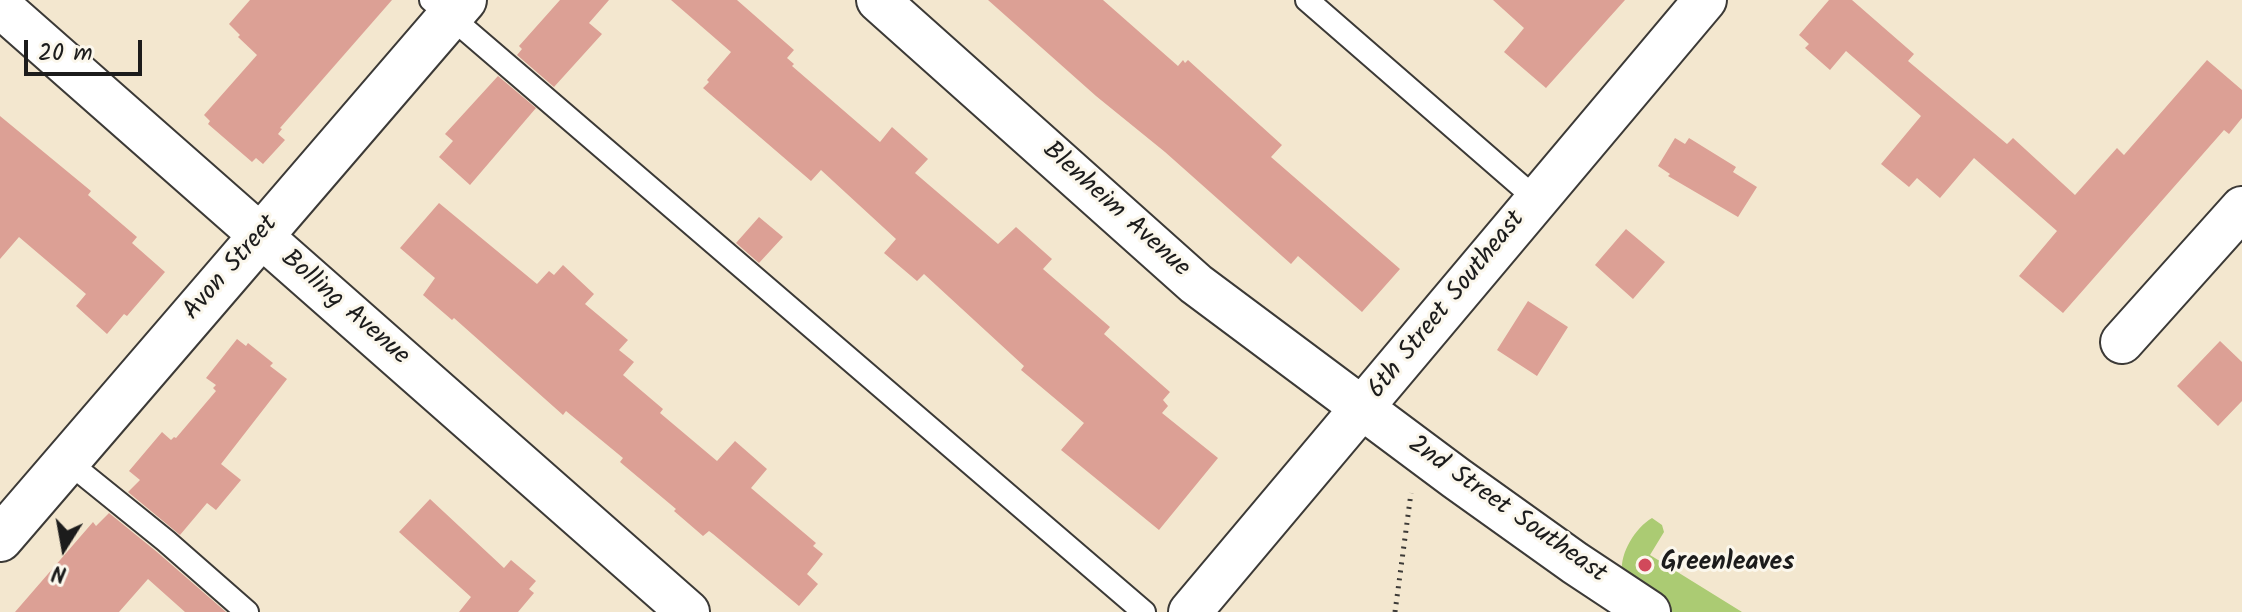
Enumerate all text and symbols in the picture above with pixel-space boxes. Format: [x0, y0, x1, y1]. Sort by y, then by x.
scale bar [28, 24, 146, 74]
text: 20 m [38, 34, 93, 73]
street label: Blenheim Avenue [1035, 137, 1195, 285]
street label: 6th Street Southeast [1363, 206, 1533, 406]
street label: Avon Street [178, 210, 286, 328]
street label: Bolling Avenue [273, 245, 415, 373]
street label: 2nd Street Southeast [1400, 431, 1612, 591]
north arrow [24, 508, 104, 588]
place label: Greenleaves [1661, 549, 1794, 581]
text: N [49, 554, 69, 591]
marker: Greenleaves [1636, 556, 1654, 574]

